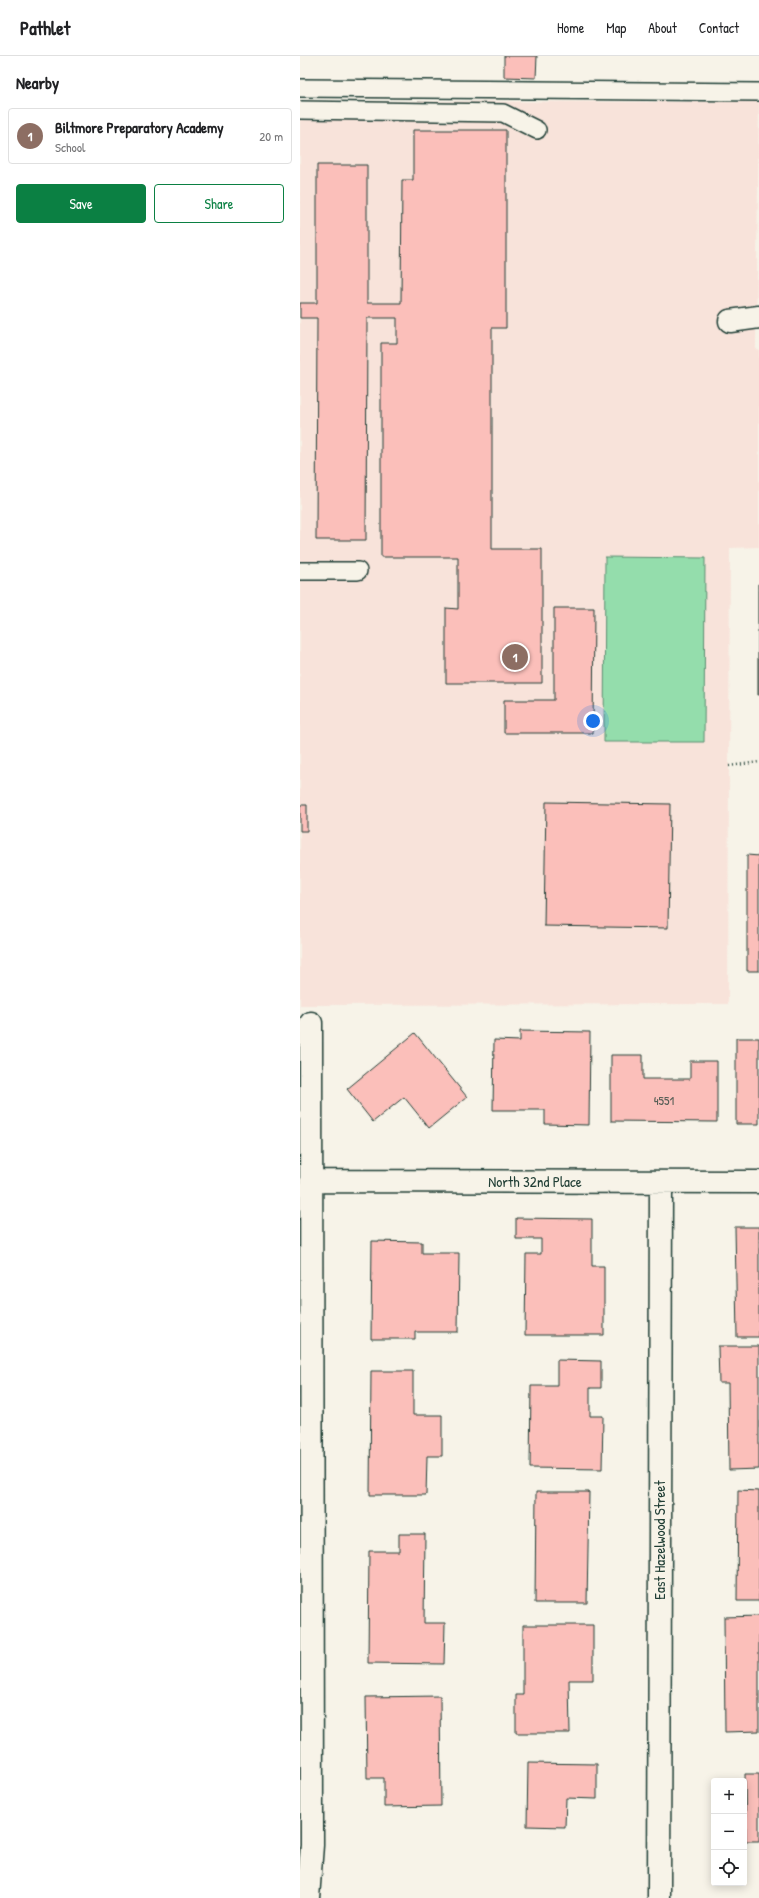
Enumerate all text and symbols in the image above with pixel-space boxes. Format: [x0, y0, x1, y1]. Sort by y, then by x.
text: Pathlet [20, 15, 70, 41]
text: Home [557, 18, 584, 37]
text: Map [606, 18, 626, 37]
text: About [648, 18, 677, 37]
text: Contact [699, 18, 739, 37]
text: Nearby [16, 71, 59, 94]
text: Biltmore Preparatory Academy [55, 117, 224, 138]
text: 1 [28, 127, 32, 145]
text: 20 m [259, 127, 283, 145]
text: School [55, 138, 85, 156]
button: Save [16, 184, 146, 223]
button: Share [154, 184, 284, 223]
pin: 1 [502, 642, 528, 672]
your location [583, 711, 603, 731]
house number: 4551 [654, 1091, 675, 1109]
street label: North 32nd Place [488, 1171, 582, 1192]
street label: East Hazelwood Street [649, 1479, 670, 1600]
map controls [711, 1778, 747, 1886]
button: + [711, 1778, 747, 1814]
button: − [711, 1814, 747, 1850]
button: locate [711, 1850, 747, 1886]

